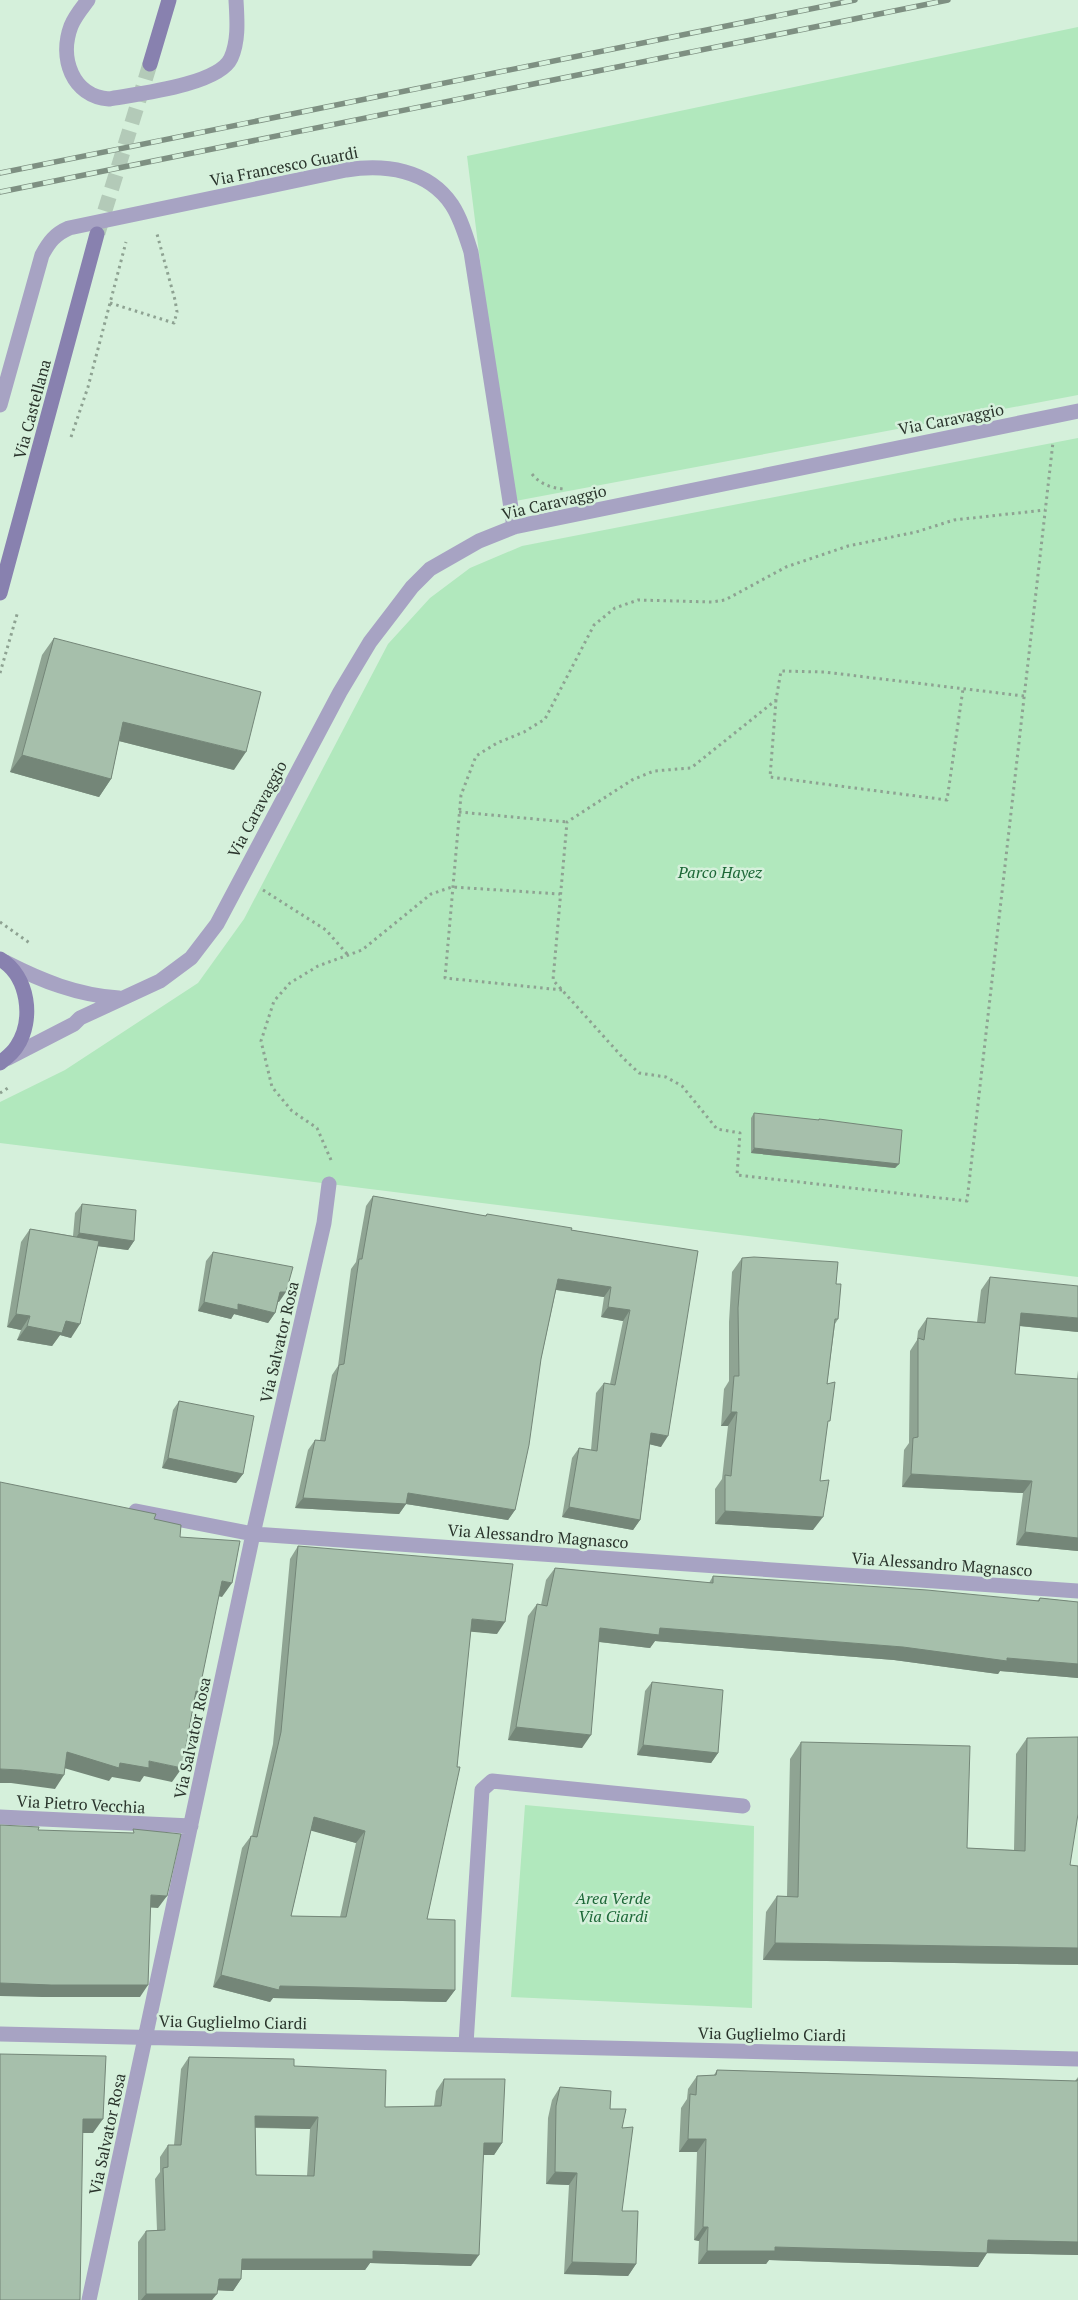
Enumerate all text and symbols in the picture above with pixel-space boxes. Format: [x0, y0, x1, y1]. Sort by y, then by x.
street label: Via Francesco Guardi [208, 141, 360, 191]
street label: Via Castellana [8, 357, 56, 461]
street label: Via Caravaggio [896, 398, 1006, 440]
street label: Via Caravaggio [499, 479, 609, 525]
street label: Via Caravaggio [222, 756, 292, 861]
park label: Parco Hayez [677, 861, 763, 883]
street label: Via Salvator Rosa [254, 1279, 304, 1405]
street label: Via Alessandro Magnasco [447, 1519, 629, 1553]
street label: Via Alessandro Magnasco [851, 1547, 1033, 1581]
street label: Via Salvator Rosa [168, 1675, 216, 1801]
street label: Via Pietro Vecchia [16, 1790, 146, 1818]
park label: Area Verde Via Ciardi [574, 1887, 651, 1927]
street label: Via Guglielmo Ciardi [159, 2010, 308, 2034]
street label: Via Guglielmo Ciardi [698, 2022, 847, 2046]
street label: Via Salvator Rosa [83, 2071, 131, 2197]

